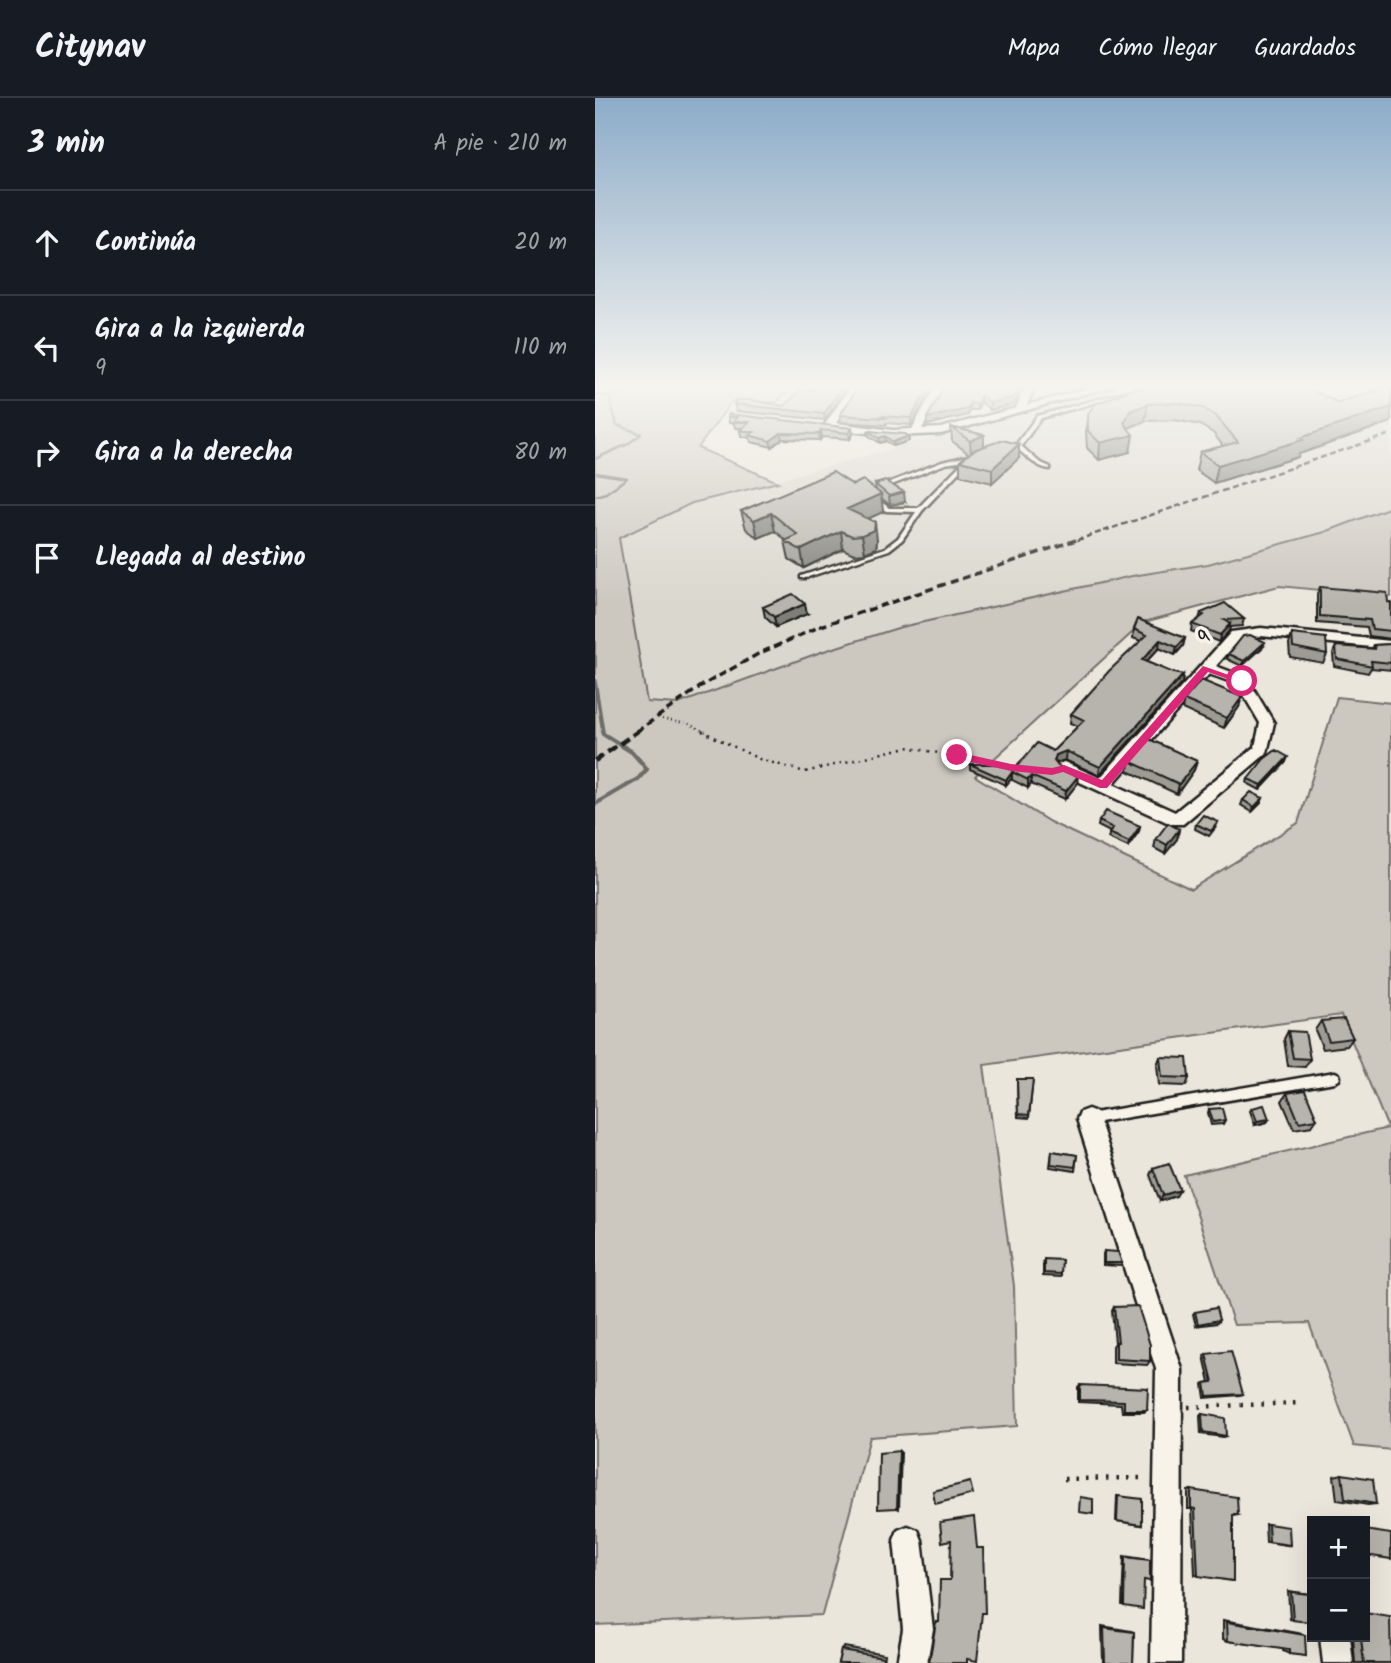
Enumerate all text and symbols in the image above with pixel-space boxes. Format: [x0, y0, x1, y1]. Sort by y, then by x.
text: Citynav [35, 22, 145, 75]
text: Mapa [1007, 29, 1060, 68]
text: Cómo llegar [1098, 29, 1216, 68]
text: Guardados [1254, 29, 1356, 68]
text: 3 min [28, 120, 105, 168]
text: A pie · 210 m [433, 126, 567, 162]
text: Continúa [95, 222, 196, 264]
icon: ahead [28, 224, 66, 262]
text: 20 m [515, 225, 567, 261]
text: Gira a la izquierda [95, 309, 305, 351]
icon: left [28, 329, 66, 367]
text: 110 m [514, 330, 567, 366]
text: 9 [95, 351, 106, 387]
text: Gira a la derecha [95, 432, 293, 474]
icon: right [28, 434, 66, 472]
text: 80 m [514, 435, 567, 471]
text: Llegada al destino [95, 537, 306, 579]
icon: arrive [28, 539, 66, 577]
street label: 9 [1189, 623, 1221, 653]
route start [1226, 665, 1257, 696]
route end [941, 739, 972, 770]
map controls [1307, 1516, 1370, 1642]
button: + [1307, 1516, 1370, 1579]
button: − [1307, 1579, 1370, 1642]

